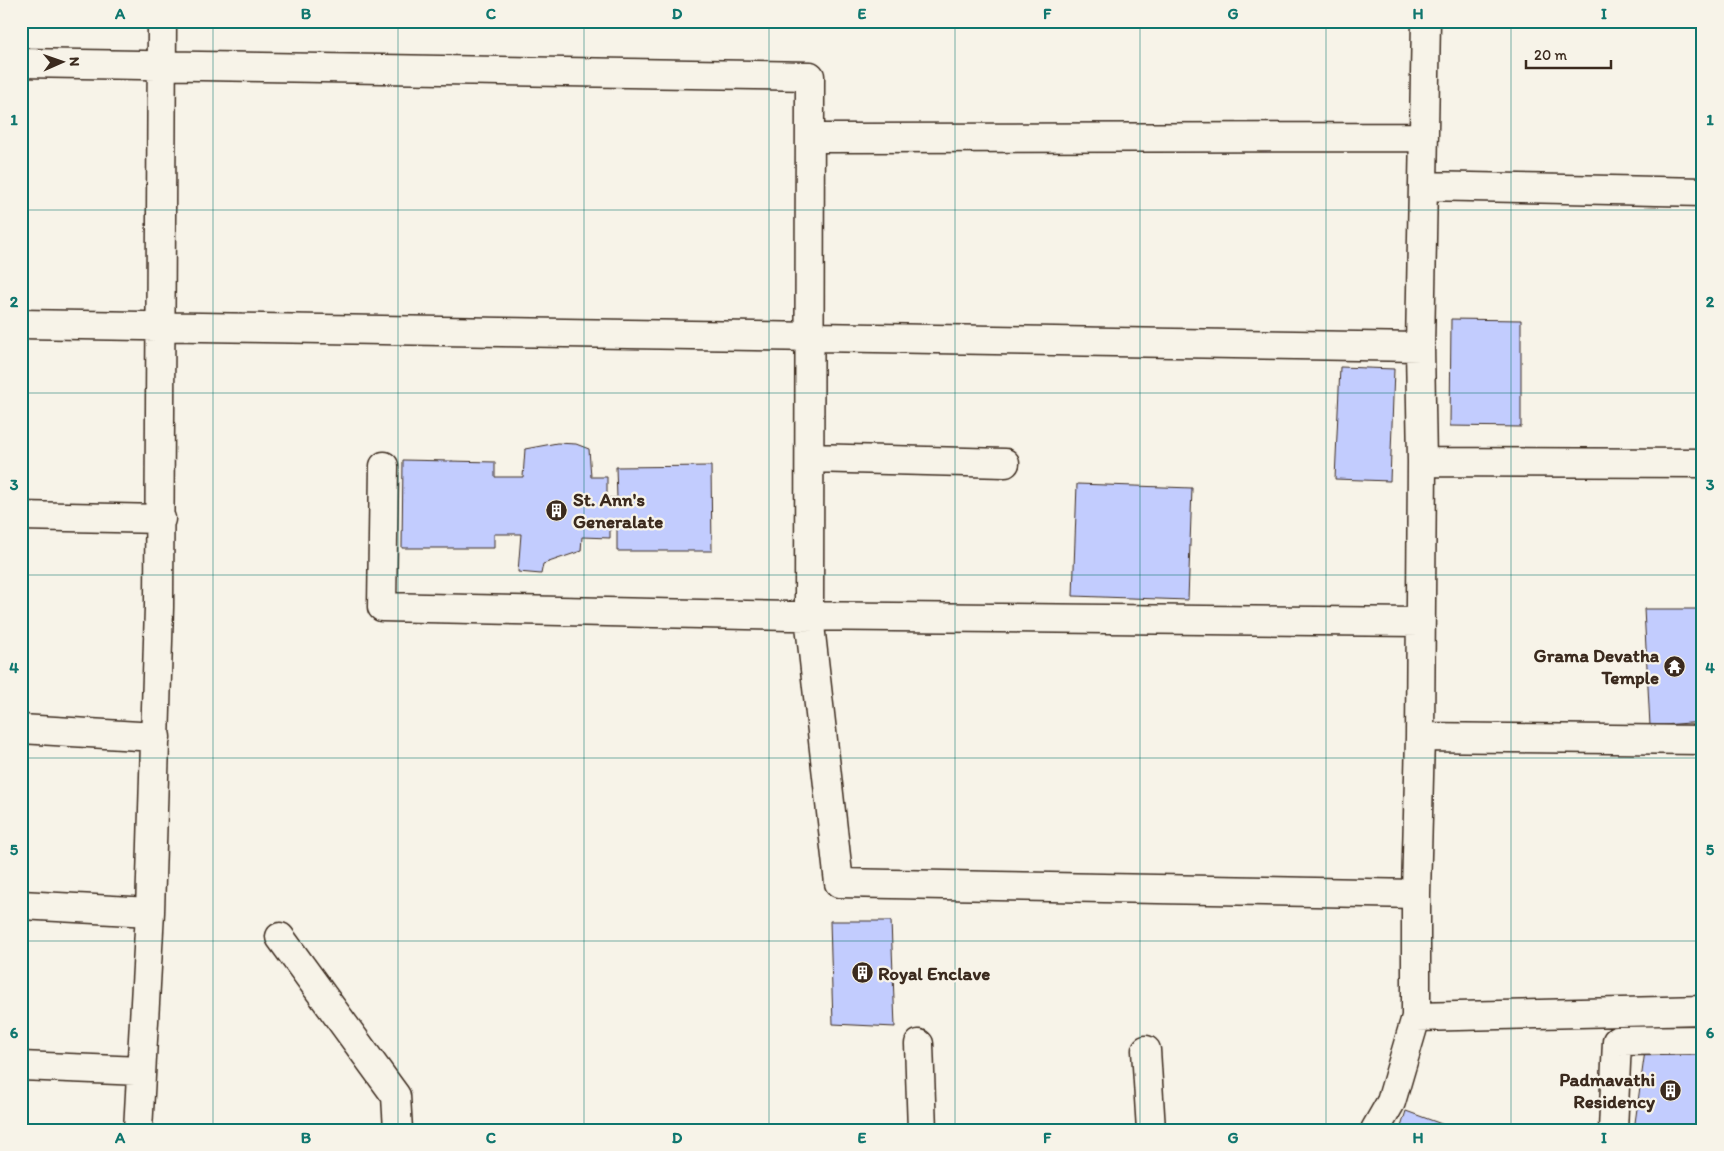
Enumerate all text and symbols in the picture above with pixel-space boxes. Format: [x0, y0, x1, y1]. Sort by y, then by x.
text: A [114, 4, 126, 23]
text: B [301, 4, 312, 23]
text: C [486, 4, 497, 23]
text: D [672, 4, 683, 23]
text: E [858, 4, 867, 23]
text: F [1043, 4, 1052, 23]
text: G [1227, 4, 1239, 23]
text: H [1412, 4, 1424, 23]
text: I [1601, 4, 1607, 23]
north arrow [38, 38, 88, 88]
scale bar [1526, 38, 1612, 70]
text: 20 m [1534, 46, 1568, 64]
text: N [66, 57, 83, 67]
text: 1 [10, 110, 18, 129]
text: 1 [1706, 110, 1714, 129]
text: 2 [10, 292, 19, 311]
text: 2 [1706, 292, 1715, 311]
text: 3 [10, 475, 19, 494]
text: 3 [1706, 475, 1715, 494]
place label: St. Ann's Generalate [573, 488, 663, 533]
building icon: St. Ann's Generalate [545, 498, 569, 522]
place label: Grama Devatha Temple [1534, 644, 1660, 689]
temple icon: Grama Devatha Temple [1663, 654, 1687, 678]
text: 4 [9, 658, 19, 677]
text: 4 [1705, 658, 1715, 677]
text: 5 [10, 840, 19, 859]
text: 5 [1706, 840, 1715, 859]
building icon: Royal Enclave [850, 961, 874, 985]
place label: Royal Enclave [878, 962, 990, 985]
text: 6 [10, 1023, 19, 1042]
text: 6 [1706, 1023, 1715, 1042]
place label: Padmavathi Residency [1559, 1068, 1655, 1113]
building icon: Padmavathi Residency [1659, 1078, 1683, 1102]
text: A [114, 1128, 126, 1147]
text: B [301, 1128, 312, 1147]
text: C [486, 1128, 497, 1147]
text: D [672, 1128, 683, 1147]
text: E [858, 1128, 867, 1147]
text: F [1043, 1128, 1052, 1147]
text: G [1227, 1128, 1239, 1147]
text: H [1412, 1128, 1424, 1147]
text: I [1601, 1128, 1607, 1147]

